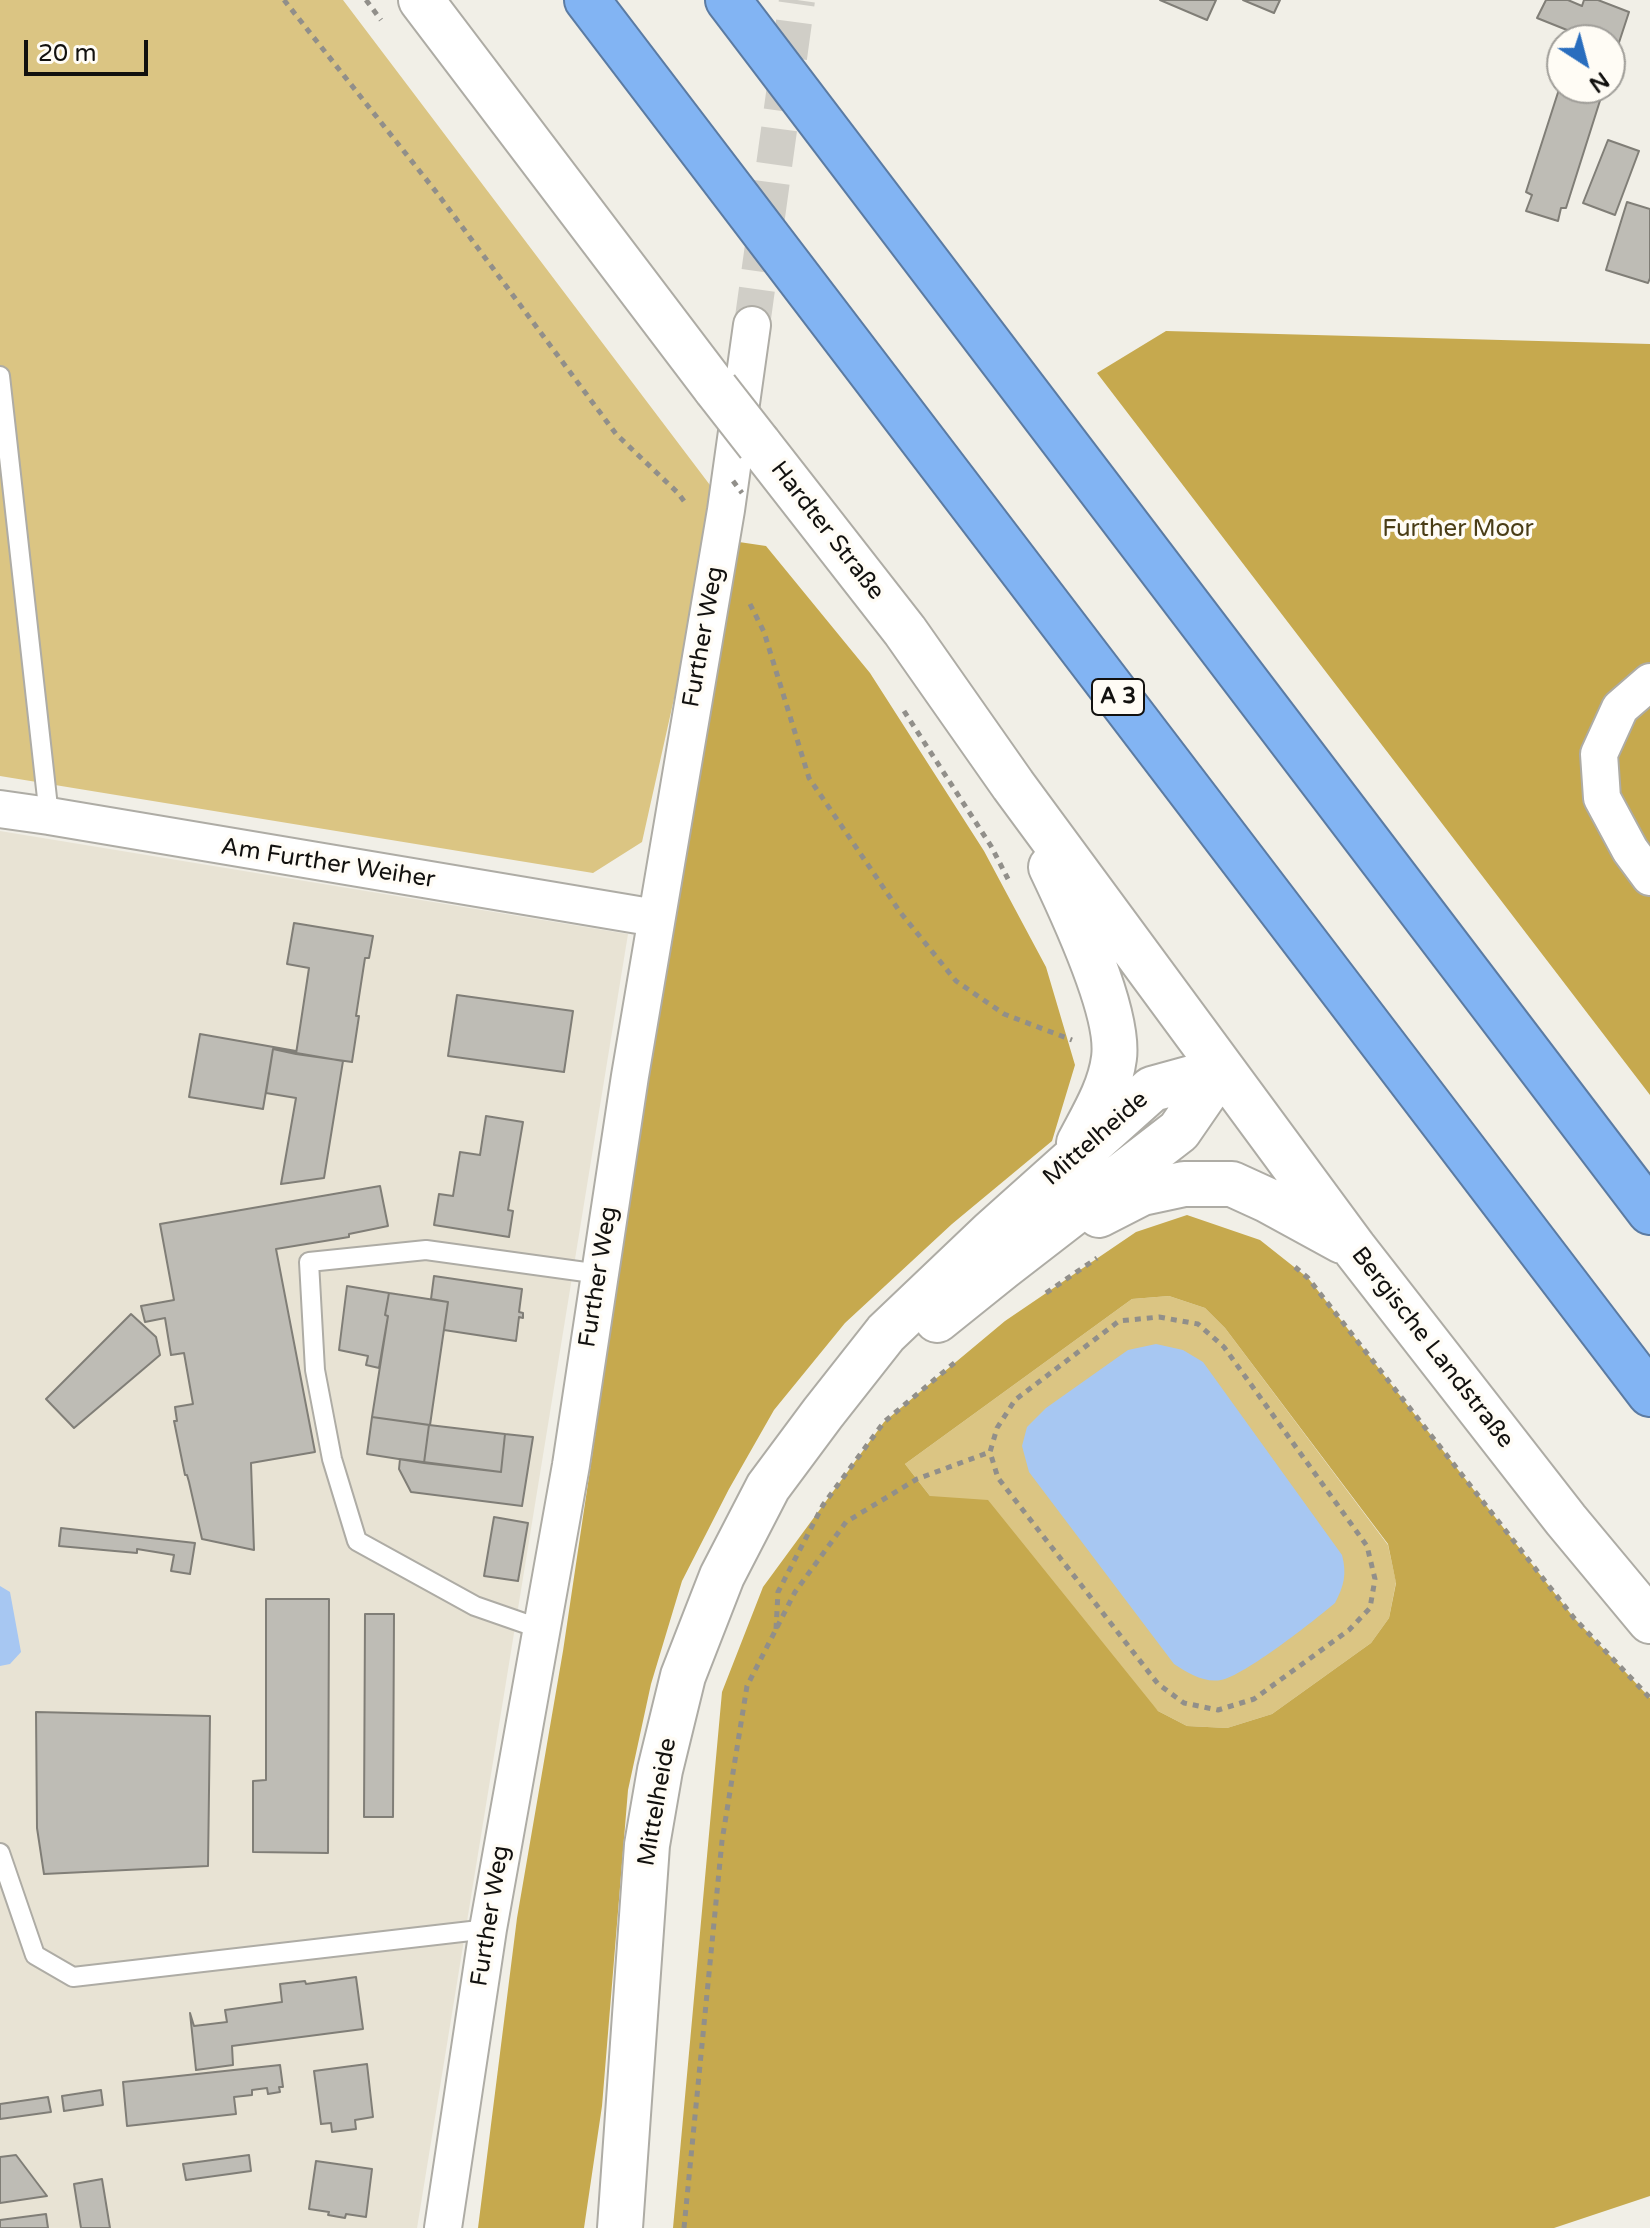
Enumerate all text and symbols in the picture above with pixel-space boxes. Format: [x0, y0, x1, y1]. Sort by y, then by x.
scale bar [28, 24, 152, 74]
north arrow [1546, 24, 1626, 104]
text: 20 m [38, 39, 96, 68]
text: N [1584, 66, 1614, 98]
street label: Hardter Straße [764, 456, 890, 606]
park label: Further Moor [1382, 516, 1534, 544]
street label: Further Weg [677, 564, 731, 710]
road number: A 3 [1092, 679, 1144, 715]
street label: Am Further Weiher [219, 833, 437, 895]
street label: Mittelheide [1038, 1086, 1154, 1192]
street label: Further Weg [574, 1204, 624, 1350]
street label: Bergische Landstraße [1345, 1242, 1519, 1454]
street label: Mittelheide [633, 1736, 683, 1868]
street label: Further Weg [466, 1843, 516, 1989]

